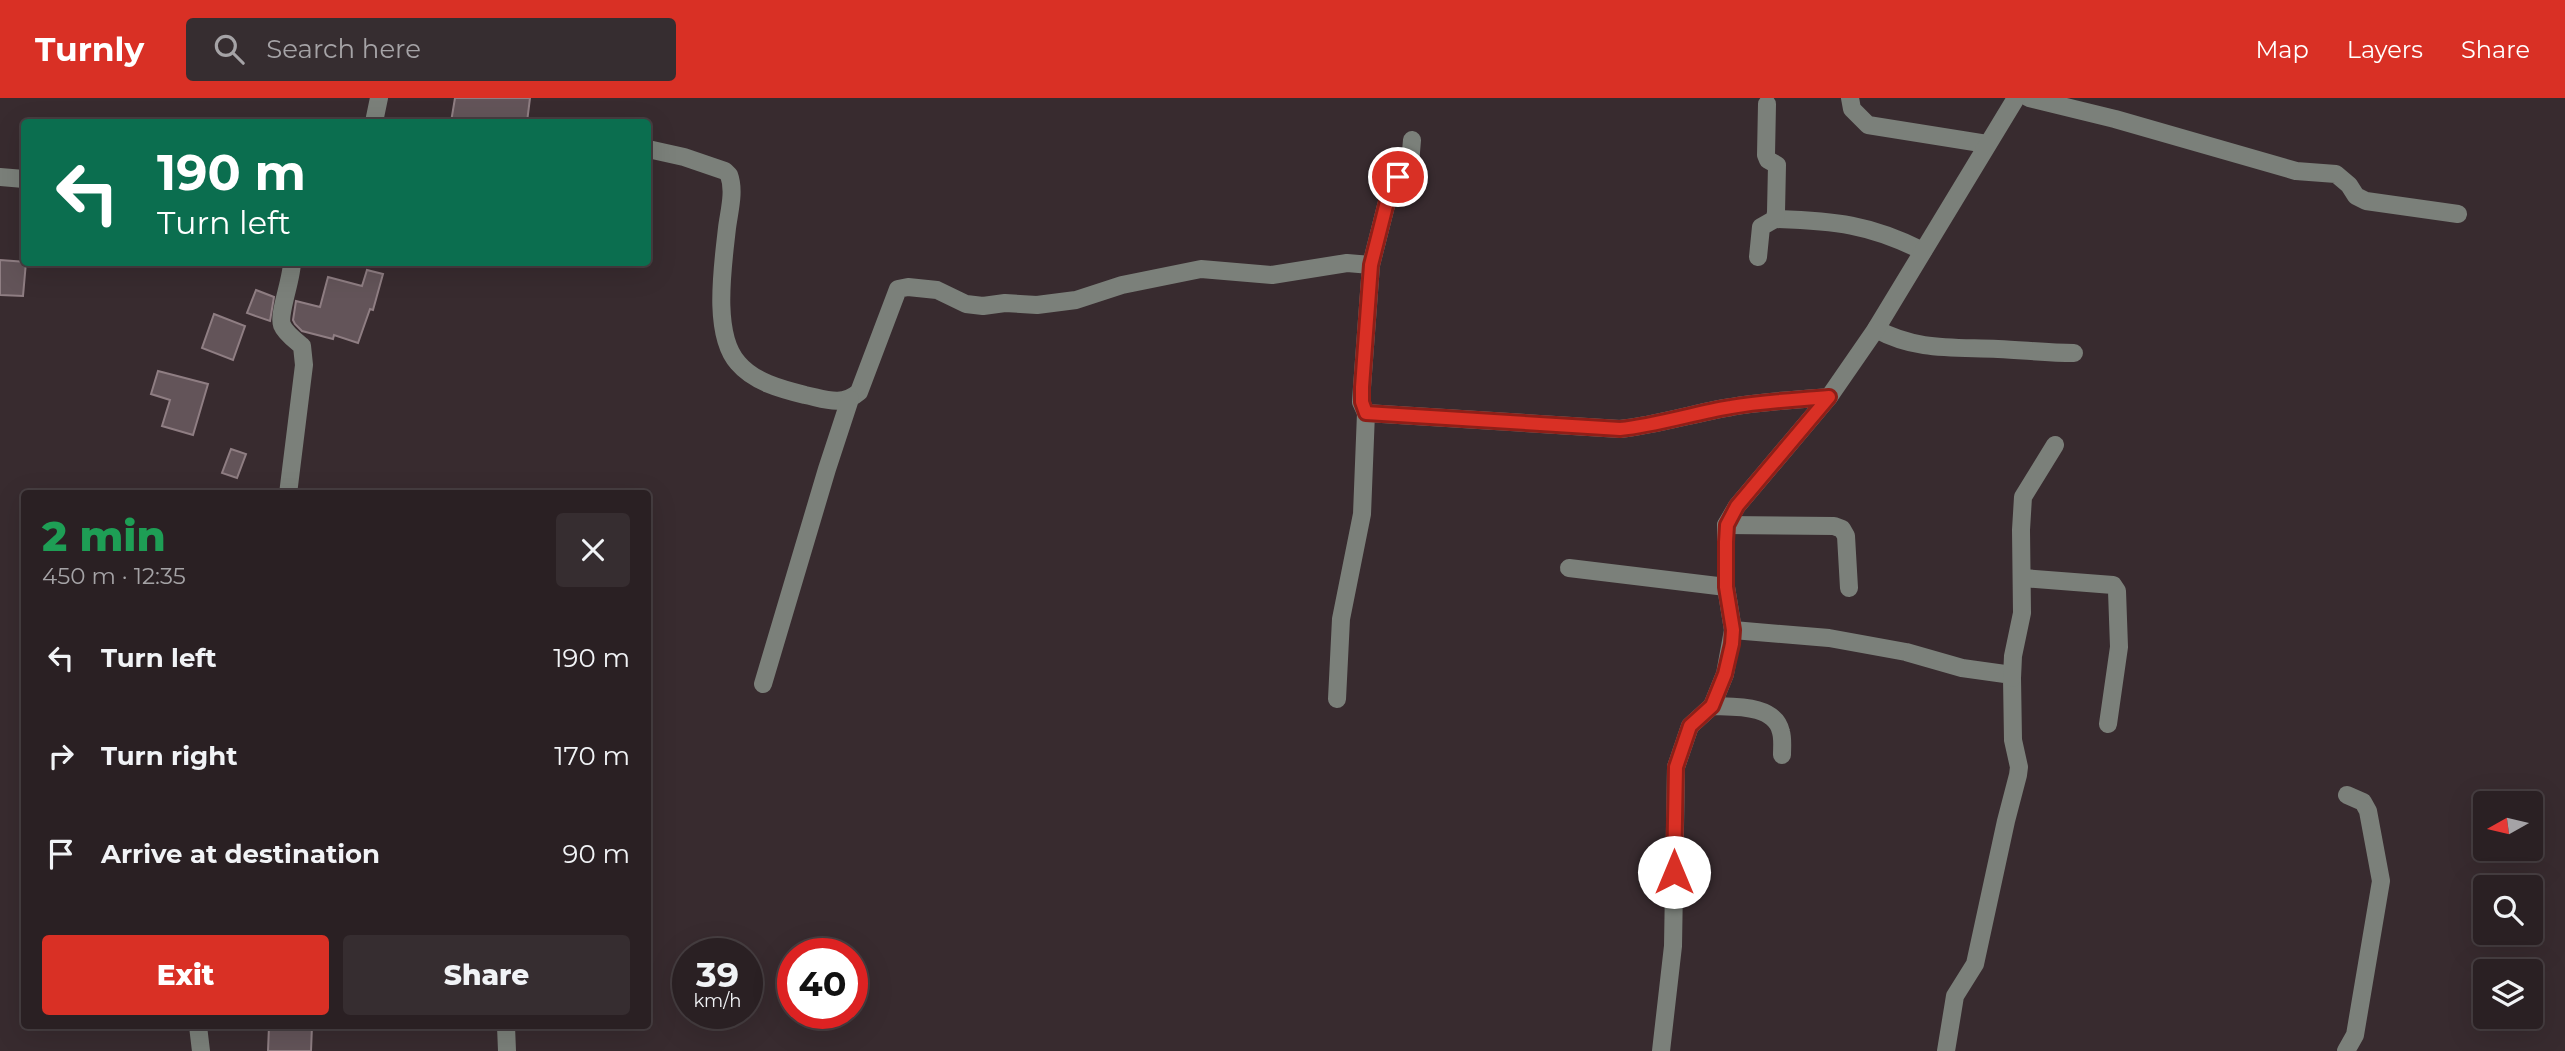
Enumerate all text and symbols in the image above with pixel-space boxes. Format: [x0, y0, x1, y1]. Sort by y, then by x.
search box [186, 18, 676, 81]
text: Turnly [35, 29, 144, 69]
icon: search [210, 30, 248, 68]
text: Search here [266, 33, 421, 65]
text: Map [2255, 35, 2309, 64]
text: Layers [2347, 35, 2423, 64]
text: Share [2461, 35, 2530, 64]
text: 190 m [157, 143, 306, 202]
icon: left [42, 147, 133, 238]
pin [1368, 147, 1428, 207]
icon: arrive [1379, 158, 1417, 196]
text: Turn left [157, 203, 291, 242]
text: 2 min [42, 510, 166, 562]
button: close [556, 513, 630, 587]
text: 450 m · 12:35 [42, 562, 186, 590]
icon: left [42, 639, 80, 677]
text: Turn left [101, 642, 217, 674]
text: 190 m [553, 642, 630, 674]
icon: right [42, 737, 80, 775]
text: Turn right [101, 740, 237, 772]
text: 170 m [554, 740, 630, 772]
north arrow [2473, 791, 2543, 861]
map controls [2473, 791, 2543, 1029]
icon: arrive [42, 835, 80, 873]
position arrow [1637, 835, 1711, 909]
text: Arrive at destination [101, 838, 380, 870]
text: 90 m [563, 838, 630, 870]
button: search [2473, 875, 2543, 945]
button: Exit [42, 935, 329, 1015]
button: Share [343, 935, 630, 1015]
speed limit sign: 40 [777, 938, 868, 1029]
text: 39 [696, 953, 739, 996]
button: layers [2473, 959, 2543, 1029]
text: km/h [693, 990, 742, 1012]

